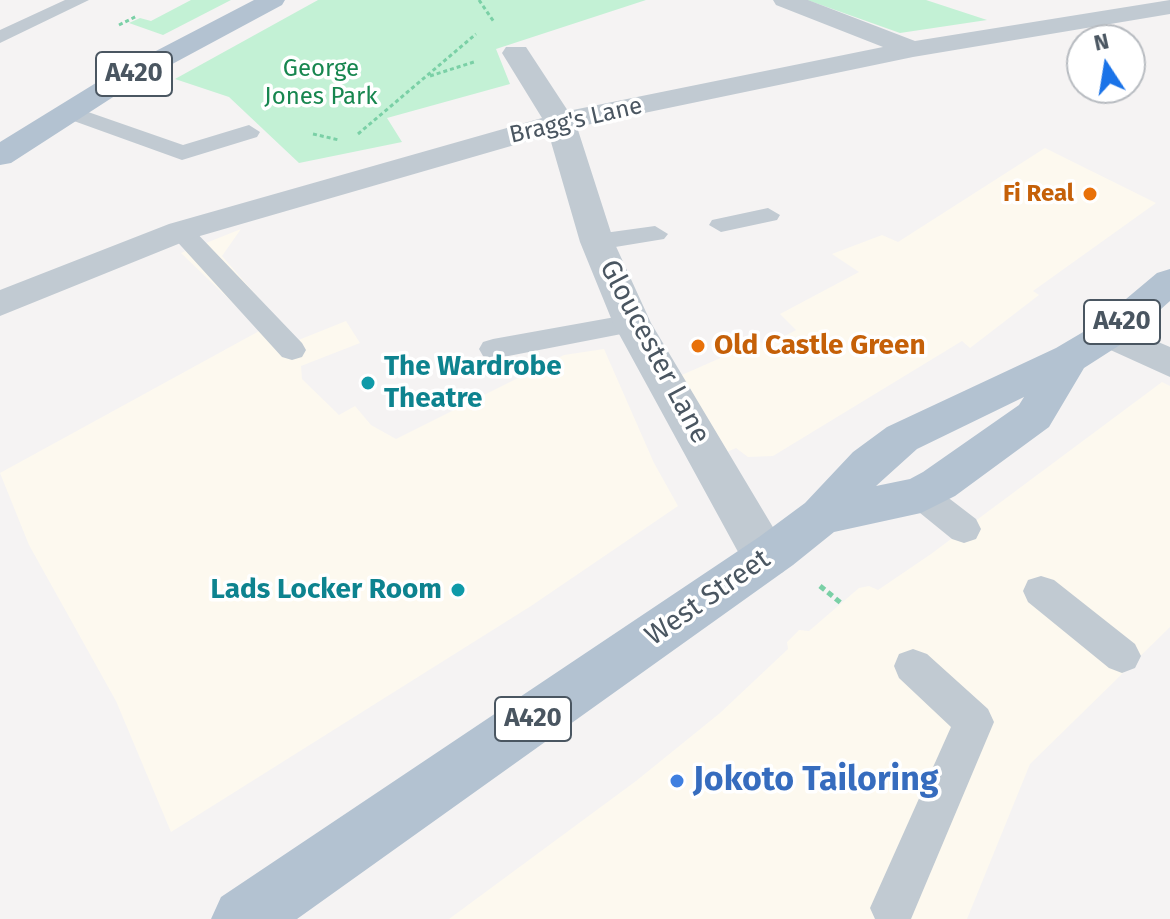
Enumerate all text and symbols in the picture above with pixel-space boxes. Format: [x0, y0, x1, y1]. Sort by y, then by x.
north arrow [1066, 24, 1146, 104]
text: N [1091, 27, 1111, 57]
road number: A420 [96, 52, 172, 96]
park label: George Jones Park [264, 55, 378, 111]
street label: Bragg's Lane [507, 92, 645, 150]
place label: Fi Real [1003, 180, 1074, 208]
marker: Fi Real [1081, 185, 1099, 203]
street label: Gloucester Lane [591, 254, 717, 450]
road number: A420 [1084, 300, 1160, 344]
place label: Old Castle Green [714, 329, 926, 363]
marker: Old Castle Green [689, 337, 707, 355]
place label: The Wardrobe Theatre [384, 350, 562, 416]
marker: The Wardrobe Theatre [359, 374, 377, 392]
street label: West Street [639, 543, 777, 653]
place label: Lads Locker Room [211, 573, 442, 607]
marker: Lads Locker Room [449, 581, 467, 599]
road number: A420 [495, 697, 571, 741]
place label: Jokoto Tailoring [693, 761, 938, 801]
marker: Jokoto Tailoring [668, 772, 686, 790]

